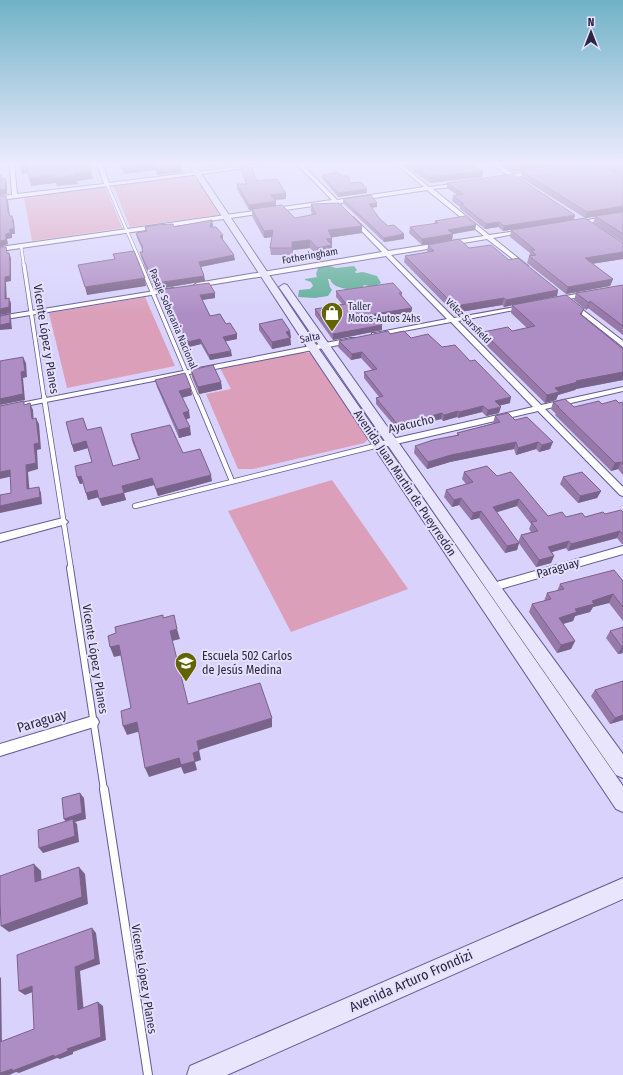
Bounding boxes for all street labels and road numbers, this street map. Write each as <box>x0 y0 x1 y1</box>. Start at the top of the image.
street label: Fotheringham <box>281 245 339 267</box>
street label: Pasaje Soberania Nacional <box>146 267 200 371</box>
street label: Vicente López y Planes <box>30 283 62 395</box>
street label: Vélez Sarsfield <box>443 296 493 346</box>
street label: Salta <box>299 330 321 346</box>
street label: Avenida Juan Martin de Pueyrredón <box>351 407 459 559</box>
street label: Ayacucho <box>387 412 435 436</box>
street label: Paraguay <box>535 555 582 581</box>
street label: Vicente López y Planes <box>79 603 111 715</box>
street label: Paraguay <box>15 705 70 737</box>
street label: Vicente López y Planes <box>128 923 160 1035</box>
street label: Avenida Arturo Frondizi <box>347 946 475 1016</box>

